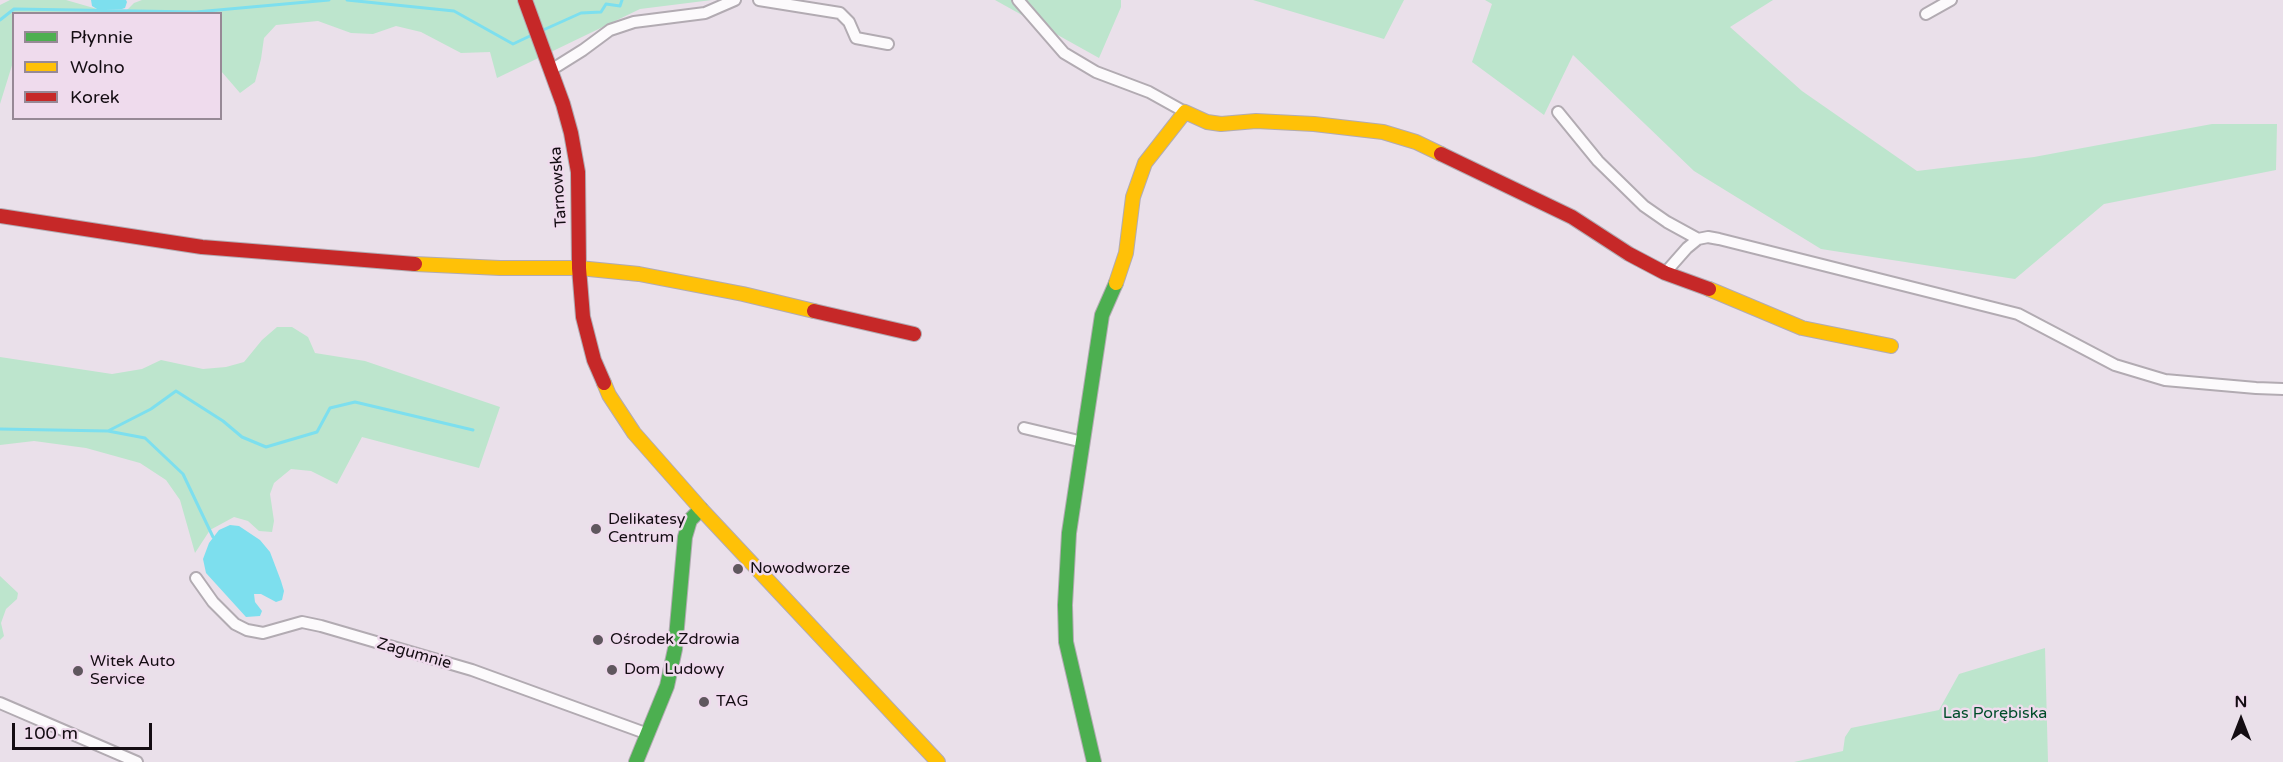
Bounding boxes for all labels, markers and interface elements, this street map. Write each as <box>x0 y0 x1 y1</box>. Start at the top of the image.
legend <box>12 12 222 120</box>
text: Płynnie <box>70 26 133 48</box>
text: Wolno <box>70 56 125 78</box>
text: Korek <box>70 86 120 108</box>
street label: Tarnowska <box>547 146 571 228</box>
place label: Delikatesy Centrum <box>608 510 685 548</box>
marker: Delikatesy Centrum <box>589 522 603 536</box>
place label: Nowodworze <box>750 559 850 579</box>
marker: Nowodworze <box>731 562 745 576</box>
place label: Ośrodek Zdrowia <box>610 630 740 650</box>
marker: Ośrodek Zdrowia <box>591 633 605 647</box>
street label: Zagumnie <box>375 634 453 674</box>
place label: Witek Auto Service <box>90 652 175 690</box>
place label: Dom Ludowy <box>624 660 724 680</box>
marker: Dom Ludowy <box>605 663 619 677</box>
marker: Witek Auto Service <box>71 664 85 678</box>
north arrow <box>2211 690 2271 750</box>
place label: TAG <box>716 692 749 712</box>
text: N <box>2235 692 2247 712</box>
marker: TAG <box>697 695 711 709</box>
park label: Las Porębiska <box>1943 704 2047 724</box>
scale bar <box>15 711 154 749</box>
text: 100 m <box>23 722 78 744</box>

